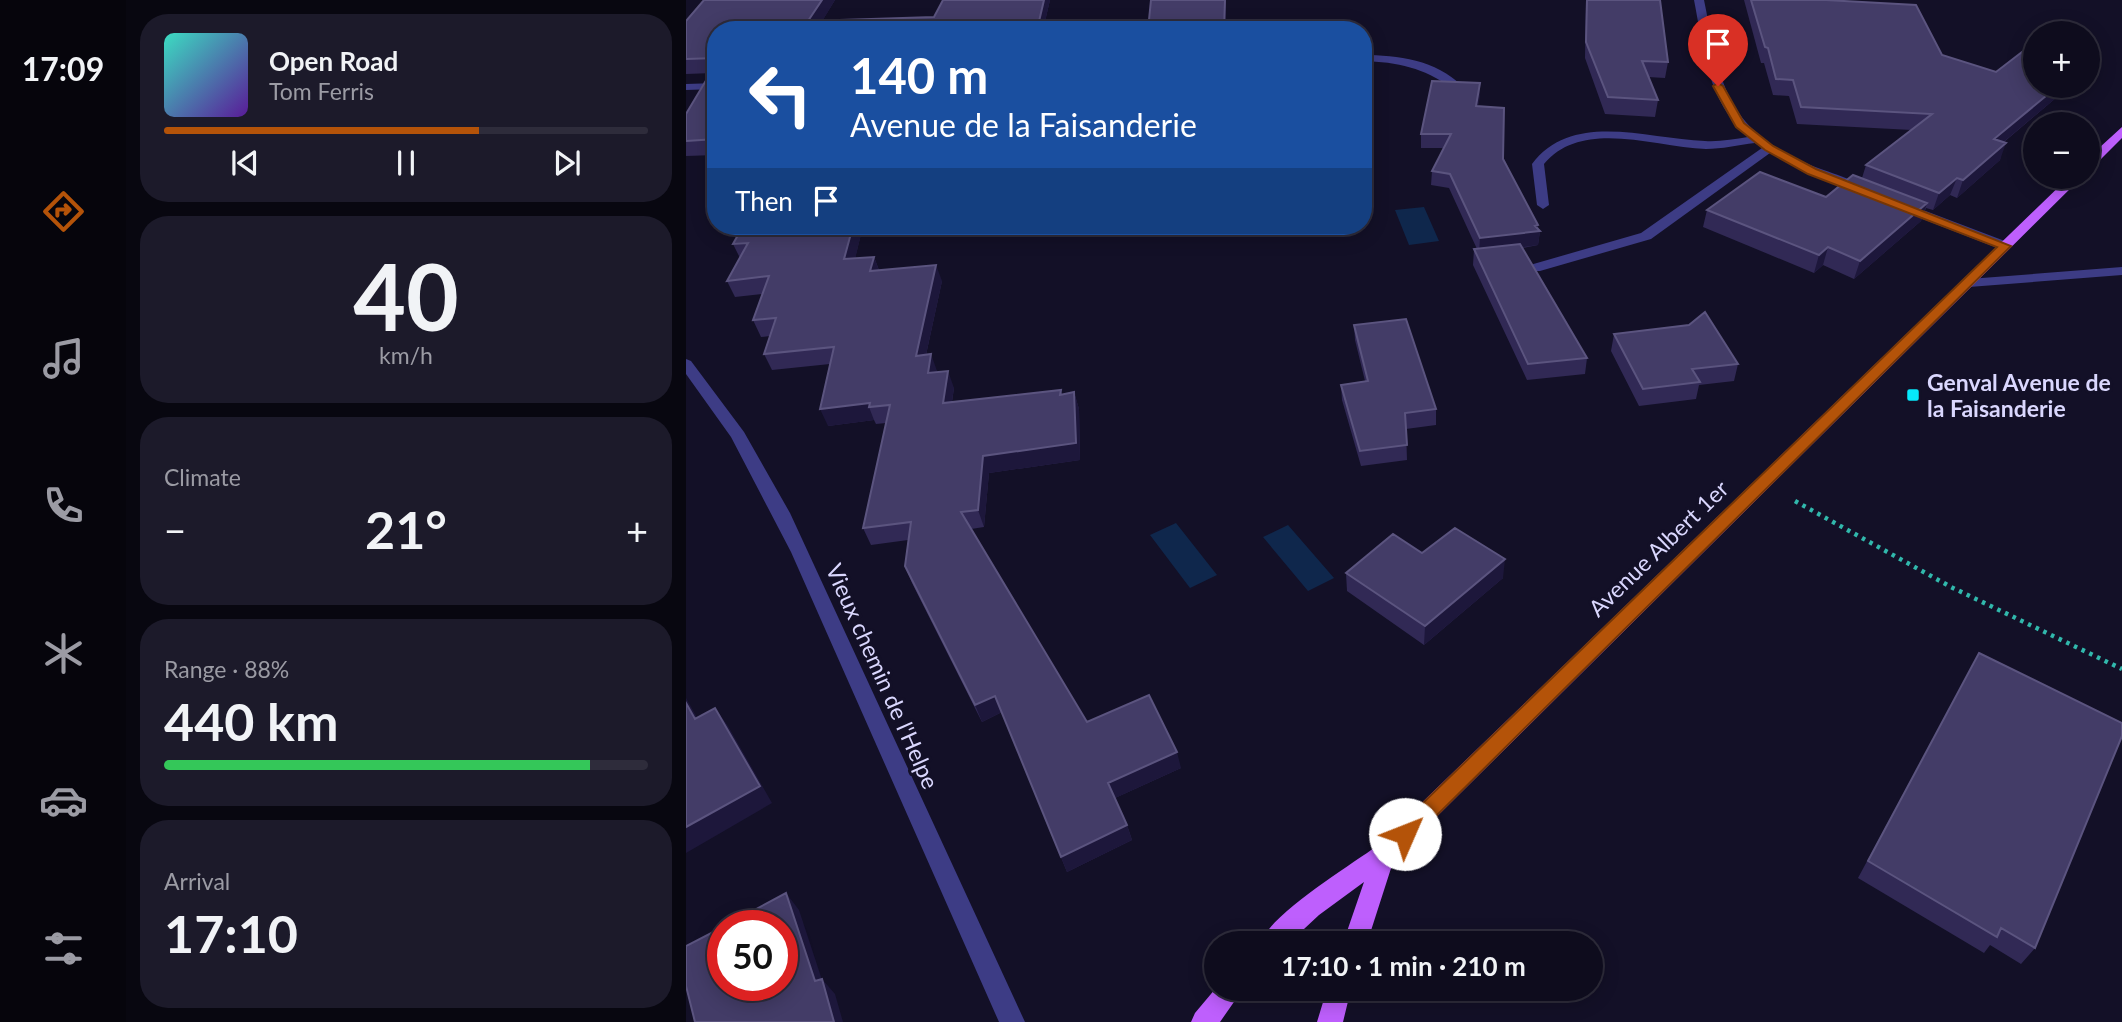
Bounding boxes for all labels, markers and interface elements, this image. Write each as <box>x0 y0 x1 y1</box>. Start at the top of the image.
pin <box>1688 14 1748 86</box>
map controls <box>2023 21 2100 189</box>
button: + <box>2023 21 2100 98</box>
icon: arrive <box>1699 25 1737 63</box>
text: Open Road <box>269 45 398 77</box>
text: 140 m <box>850 46 988 104</box>
text: 17:09 <box>22 49 104 88</box>
icon: left <box>735 49 826 140</box>
text: Tom Ferris <box>269 77 374 105</box>
text: Avenue de la Faisanderie <box>850 105 1197 144</box>
button: − <box>2023 112 2100 189</box>
icon: previous <box>226 144 264 182</box>
icon: pause <box>387 144 425 182</box>
icon: next <box>548 144 586 182</box>
icon: arrive <box>807 182 845 220</box>
text: Then <box>735 185 793 217</box>
icon: directions <box>39 187 88 236</box>
text: 40 <box>353 241 459 350</box>
icon: music <box>39 334 88 383</box>
text: km/h <box>379 341 433 369</box>
place label: Genval Avenue de la Faisanderie <box>1927 368 2111 422</box>
marker: Genval Avenue de la Faisanderie <box>1905 387 1921 403</box>
text: Climate <box>164 463 241 491</box>
street label: Avenue Albert 1er <box>1582 474 1734 622</box>
icon: phone <box>39 481 88 530</box>
text: 21° <box>365 498 447 560</box>
text: − <box>164 507 186 553</box>
text: + <box>626 507 648 553</box>
street label: Vieux chemin de l'Helpe <box>821 559 945 793</box>
icon: climate <box>39 629 88 678</box>
text: Range · 88% <box>164 655 289 683</box>
text: 440 km <box>164 690 338 752</box>
icon: car <box>39 776 88 825</box>
position arrow <box>1368 797 1442 871</box>
text: Arrival <box>164 867 230 895</box>
text: 17:10 <box>164 902 298 964</box>
speed limit sign: 50 <box>707 910 798 1001</box>
icon: filters <box>39 924 88 973</box>
text: 17:10 · 1 min · 210 m <box>1281 950 1526 982</box>

